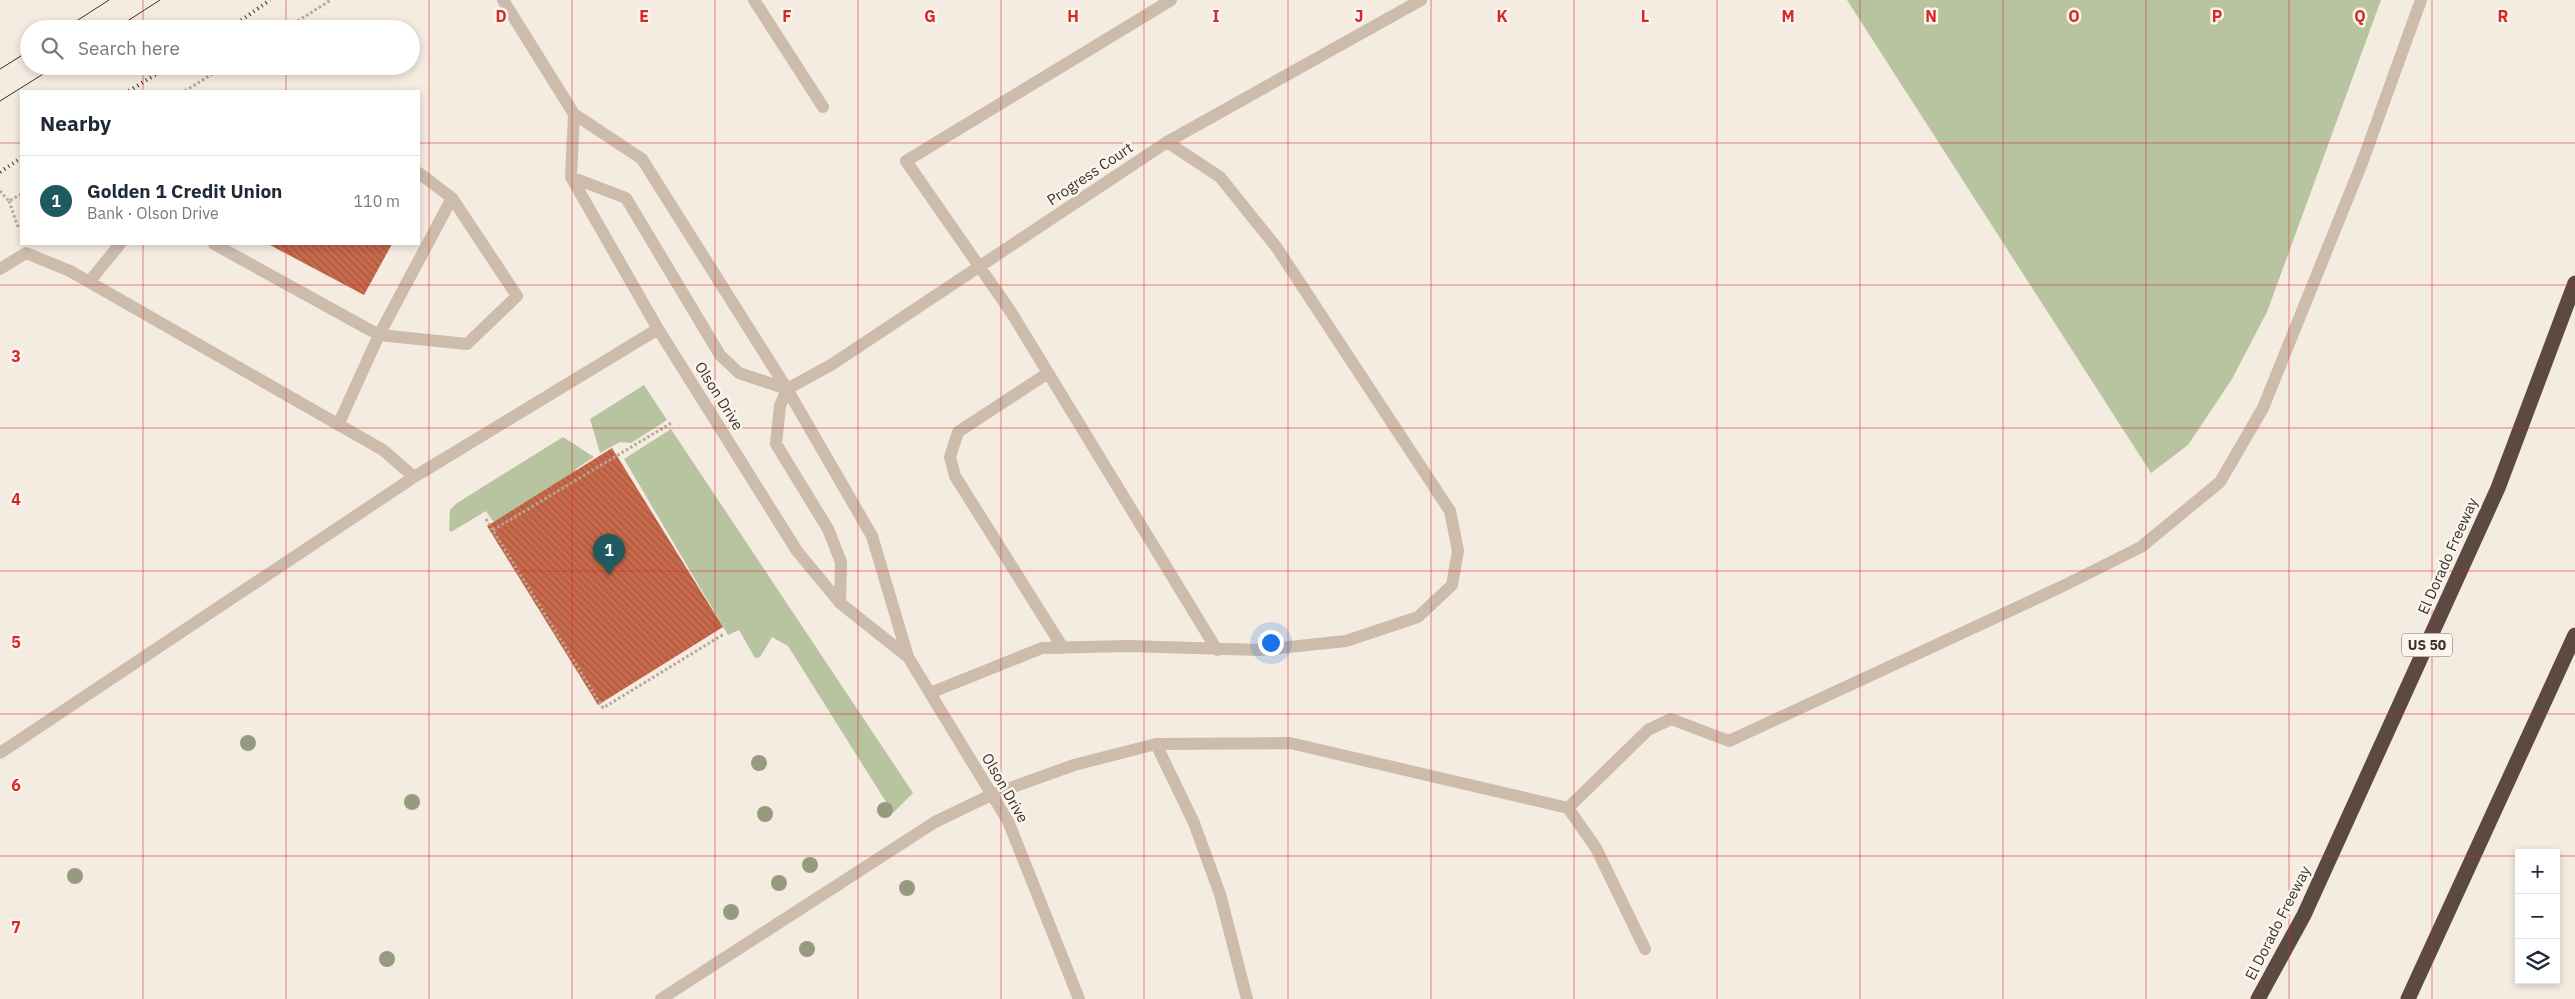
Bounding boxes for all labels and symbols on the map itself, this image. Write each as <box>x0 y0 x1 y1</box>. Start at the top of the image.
text: D <box>495 6 507 26</box>
text: E <box>639 6 649 26</box>
text: F <box>782 6 792 26</box>
text: G <box>924 6 936 26</box>
text: H <box>1067 6 1079 26</box>
text: I <box>1213 6 1220 26</box>
text: J <box>1355 6 1363 26</box>
text: K <box>1496 6 1508 26</box>
text: L <box>1641 6 1649 26</box>
text: M <box>1781 6 1795 26</box>
text: N <box>1925 6 1937 26</box>
text: O <box>2068 6 2080 26</box>
text: P <box>2212 6 2222 26</box>
text: Q <box>2354 6 2366 26</box>
text: R <box>2498 6 2509 26</box>
street label: Progress Court <box>1043 138 1136 209</box>
text: 3 <box>11 346 21 366</box>
street label: Olson Drive <box>691 358 748 434</box>
text: 4 <box>11 489 21 509</box>
street label: El Dorado Freeway <box>2413 494 2482 617</box>
pin: 1 <box>593 534 625 575</box>
your location <box>1258 630 1284 656</box>
text: 5 <box>11 632 21 652</box>
road number: US 50 <box>2402 634 2452 656</box>
street label: Olson Drive <box>978 750 1033 826</box>
text: 6 <box>11 775 21 795</box>
street label: El Dorado Freeway <box>2241 862 2315 983</box>
text: 7 <box>11 917 21 937</box>

